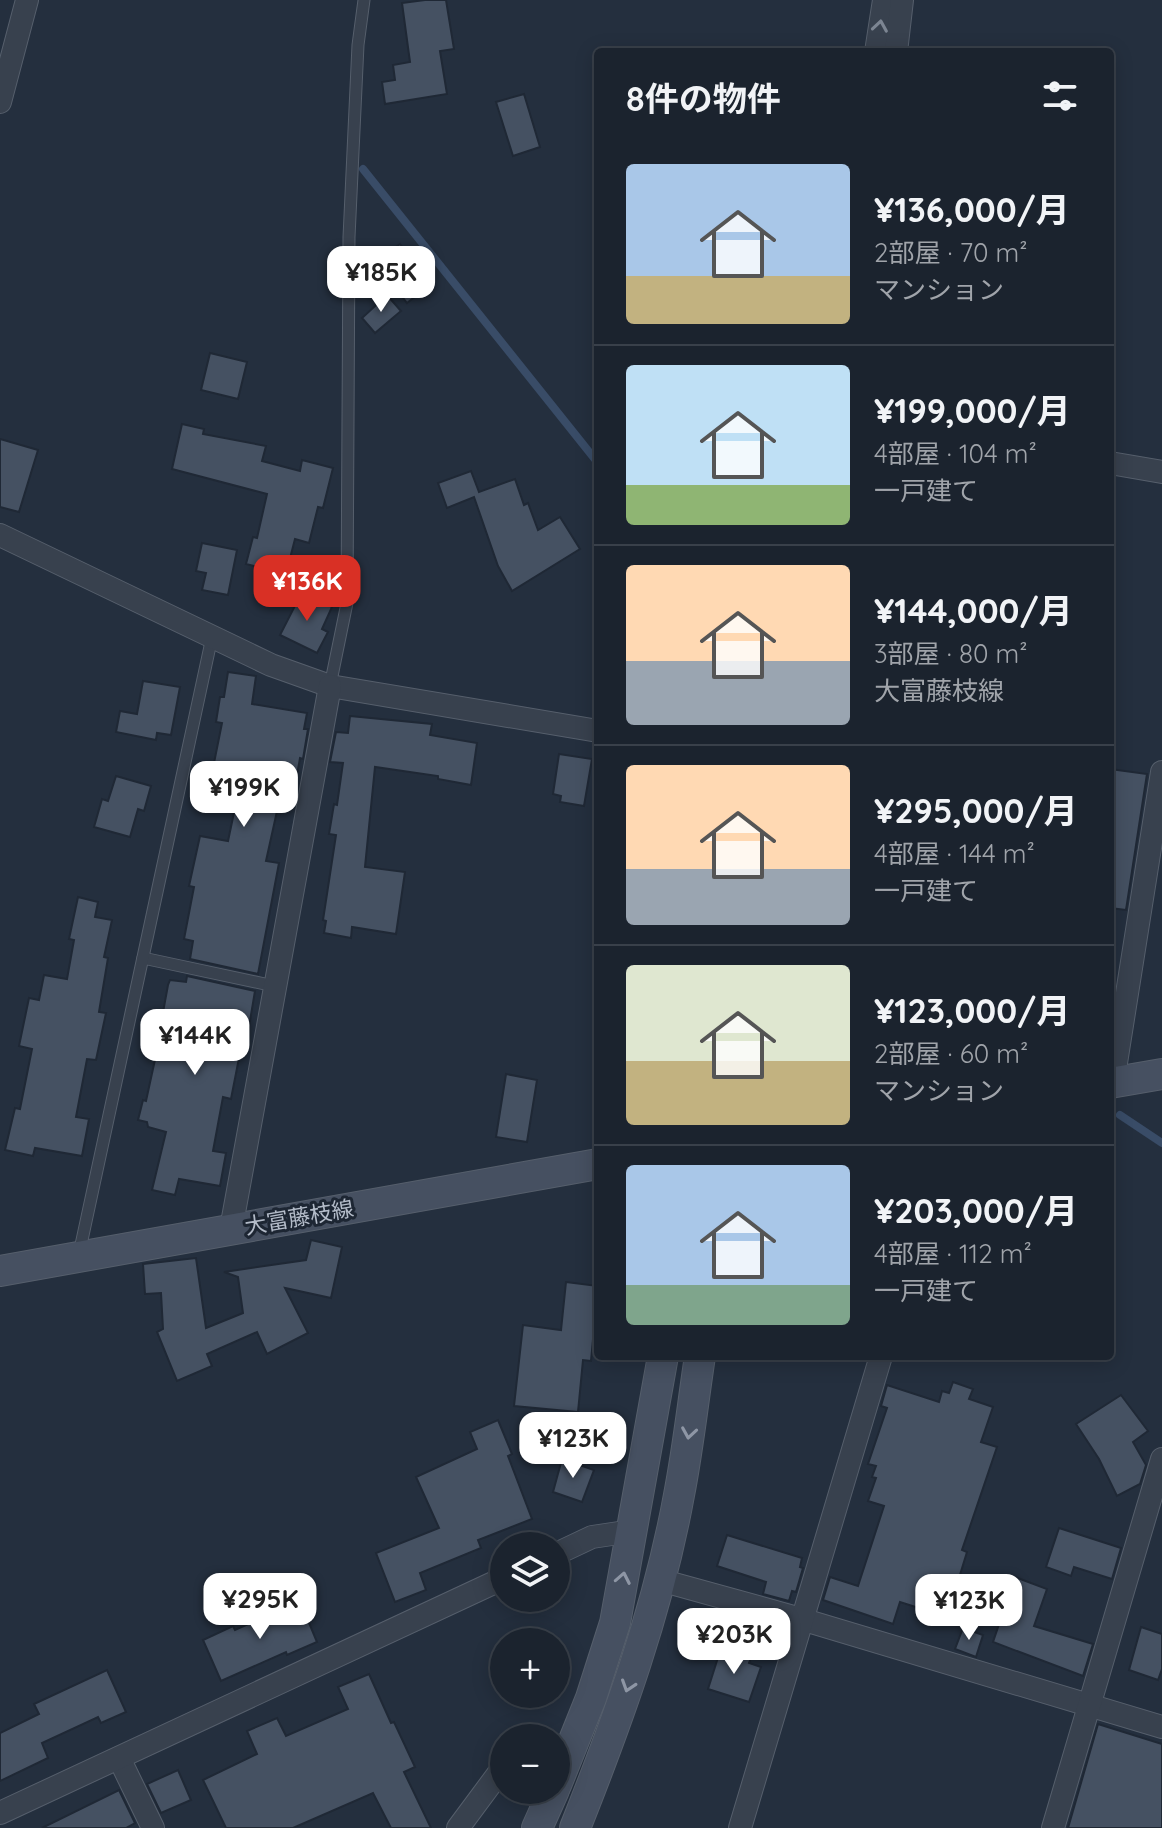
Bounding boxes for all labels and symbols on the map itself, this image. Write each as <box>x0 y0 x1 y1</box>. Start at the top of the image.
one-way arrow <box>871 19 888 33</box>
pin: ¥185K <box>325 246 437 314</box>
pin: ¥136K <box>251 555 363 623</box>
pin: ¥199K <box>188 761 300 829</box>
pin: ¥144K <box>139 1009 251 1077</box>
street label: 大富藤枝線 <box>242 1194 356 1240</box>
pin: ¥123K <box>517 1412 629 1480</box>
one-way arrow <box>681 1426 698 1440</box>
one-way arrow <box>614 1572 631 1585</box>
pin: ¥295K <box>204 1573 316 1641</box>
pin: ¥123K <box>913 1574 1025 1642</box>
pin: ¥203K <box>678 1608 790 1676</box>
one-way arrow <box>622 1678 638 1692</box>

